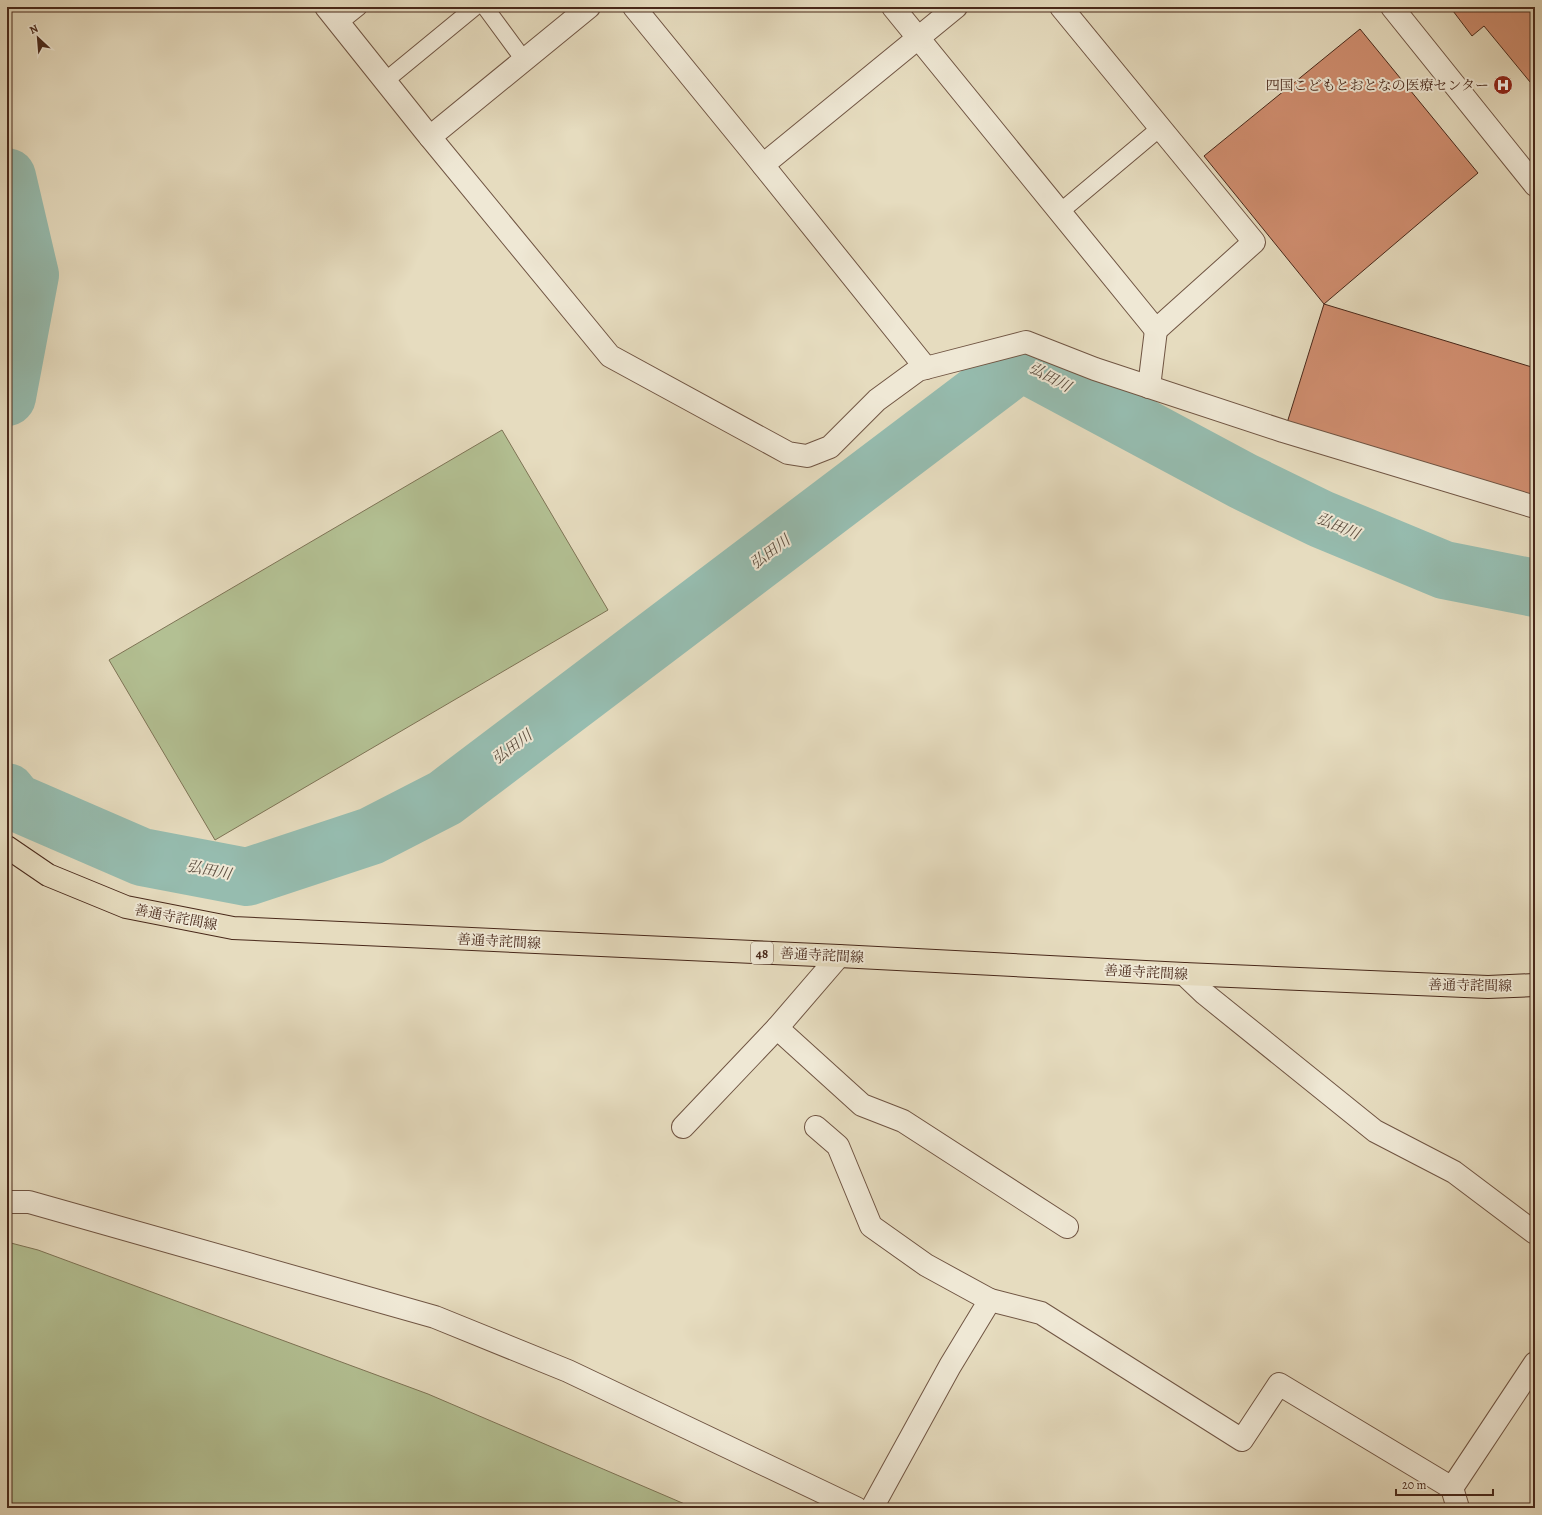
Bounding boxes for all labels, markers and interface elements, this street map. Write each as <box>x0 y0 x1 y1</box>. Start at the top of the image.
north arrow <box>18 18 58 58</box>
text: N <box>27 21 41 38</box>
hospital icon: 四国こどもとおとなの医療センター <box>1492 74 1514 96</box>
place label: 四国こどもとおとなの医療センター <box>1266 76 1489 95</box>
water label: 弘田川 <box>1025 358 1076 397</box>
water label: 弘田川 <box>1313 508 1364 545</box>
water label: 弘田川 <box>746 529 796 574</box>
water label: 弘田川 <box>488 724 538 769</box>
water label: 弘田川 <box>185 856 235 884</box>
street label: 善通寺詫間線 <box>133 900 219 935</box>
street label: 善通寺詫間線 <box>457 930 541 953</box>
road number: 48 <box>751 942 773 964</box>
street label: 善通寺詫間線 <box>780 944 864 967</box>
street label: 善通寺詫間線 <box>1104 961 1188 984</box>
street label: 善通寺詫間線 <box>1428 975 1512 996</box>
scale bar <box>1396 1471 1493 1497</box>
text: 20 m <box>1402 1477 1426 1493</box>

